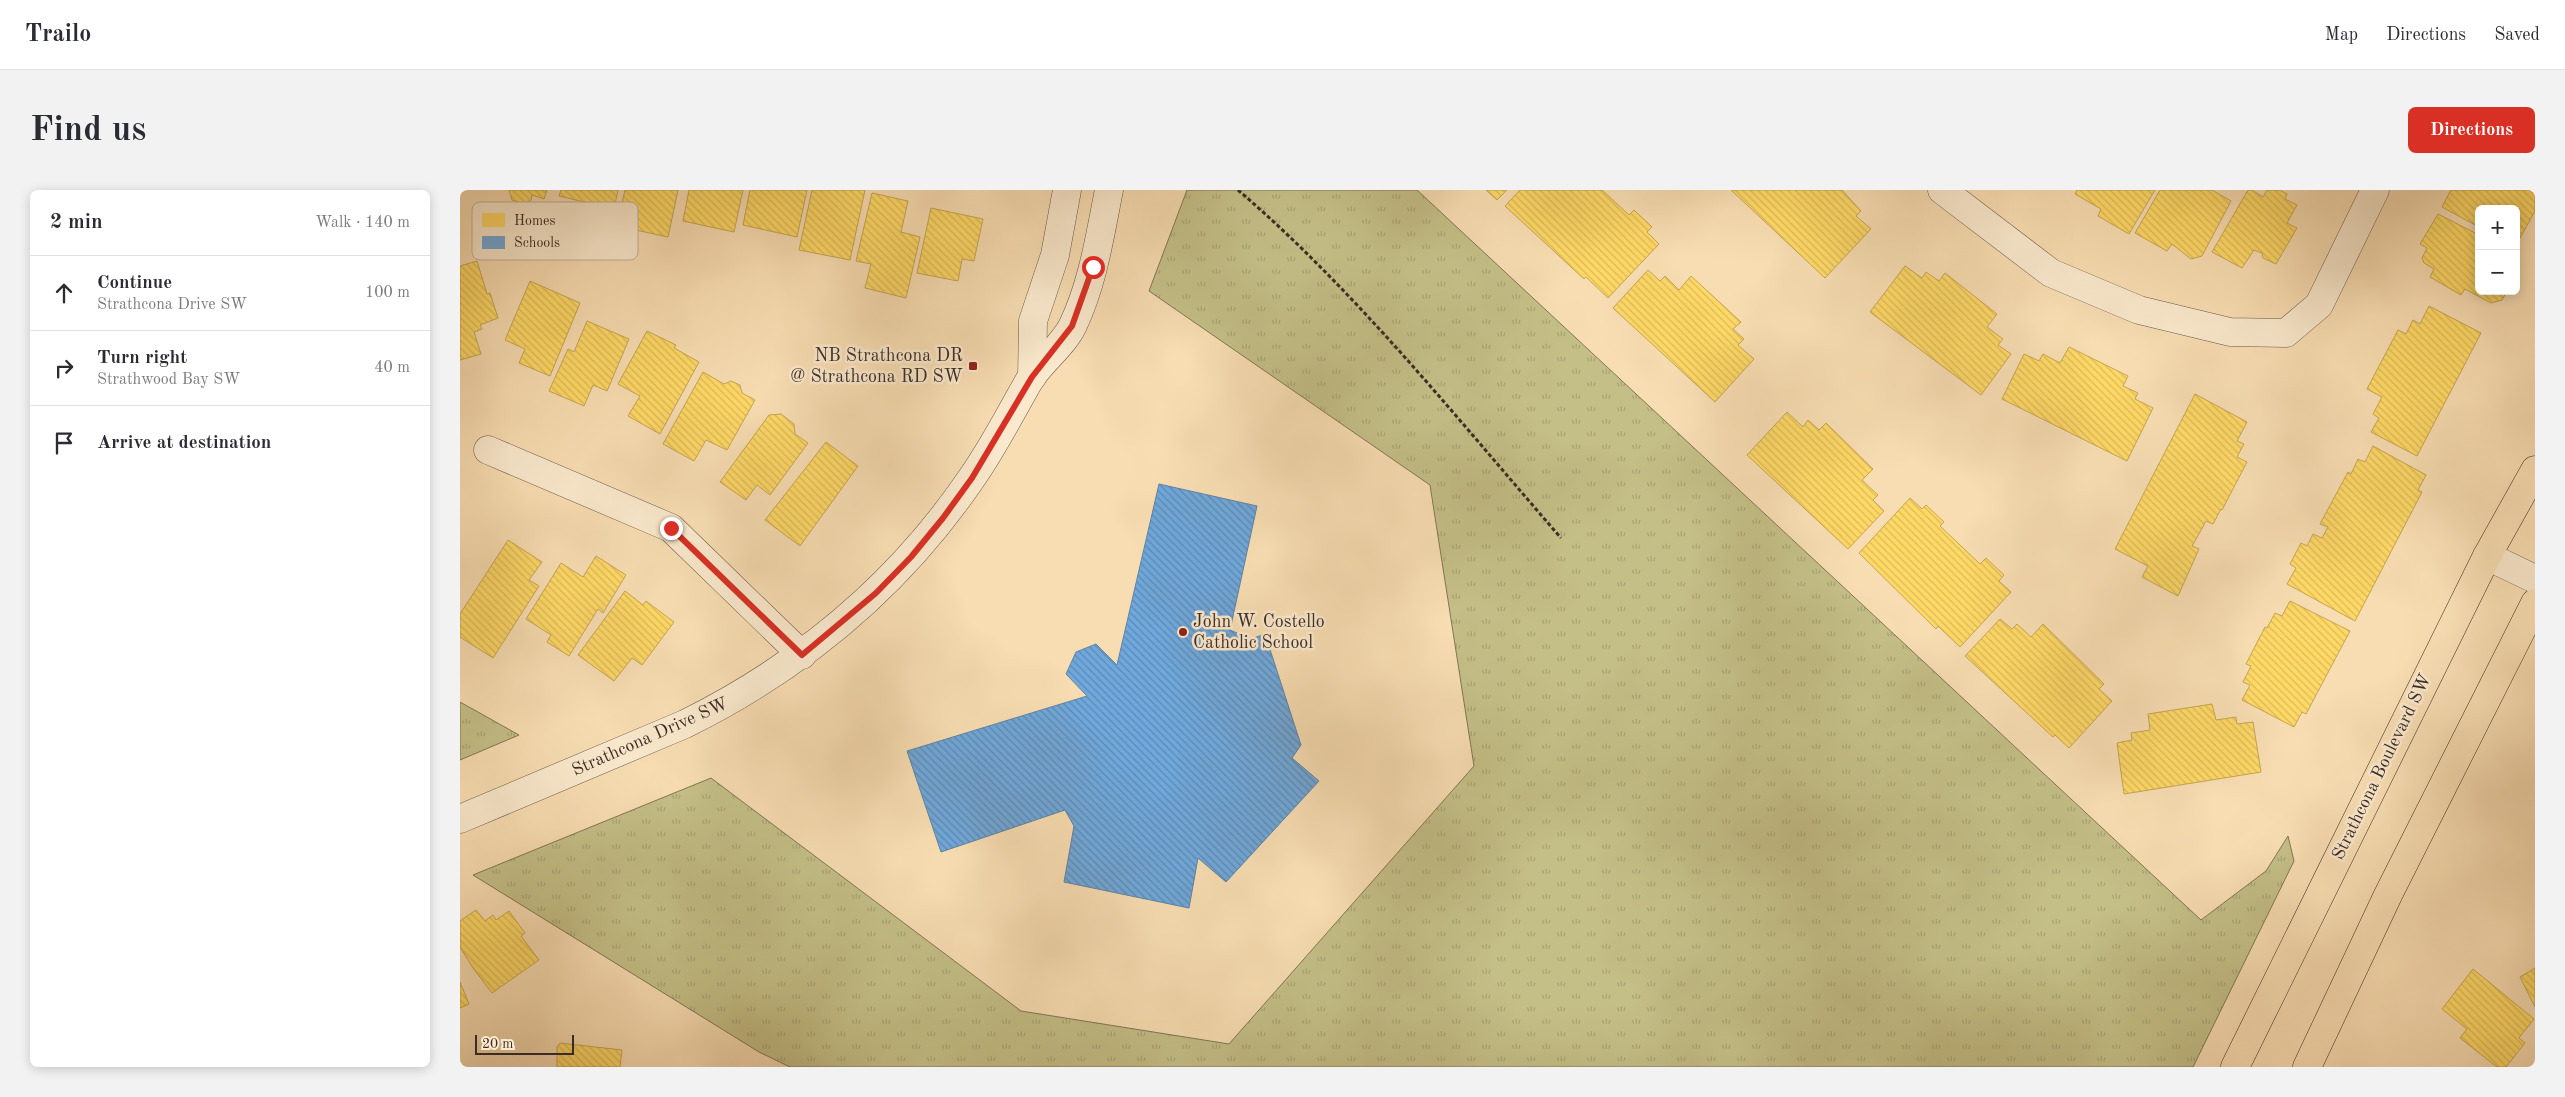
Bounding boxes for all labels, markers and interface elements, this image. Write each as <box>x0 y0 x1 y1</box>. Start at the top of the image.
text: Trailo <box>25 23 91 47</box>
text: Map <box>2325 26 2358 44</box>
text: Directions <box>2386 26 2466 44</box>
text: Saved <box>2494 26 2540 44</box>
button: Directions <box>2408 107 2535 153</box>
text: Find us <box>30 113 146 148</box>
legend <box>472 202 638 260</box>
map controls <box>2475 205 2520 295</box>
button: + <box>2475 205 2520 250</box>
text: 2 min <box>50 212 103 233</box>
text: Homes <box>514 214 556 228</box>
text: Walk · 140 m <box>315 215 410 231</box>
text: Schools <box>514 236 560 250</box>
button: − <box>2475 250 2520 295</box>
route start <box>1082 256 1105 279</box>
text: Continue <box>97 274 172 293</box>
icon: ahead <box>50 279 78 307</box>
text: 100 m <box>365 285 410 301</box>
text: Strathcona Drive SW <box>97 297 247 313</box>
place label: NB Strathcona DR @ Strathcona RD SW <box>791 347 963 386</box>
text: Turn right <box>97 349 187 368</box>
icon: right <box>50 354 78 382</box>
text: 40 m <box>374 360 410 376</box>
marker: NB Strathcona DR @ Strathcona RD SW <box>967 360 979 372</box>
text: Strathwood Bay SW <box>97 372 240 388</box>
icon: arrive <box>50 429 78 457</box>
text: Arrive at destination <box>97 434 271 453</box>
route end <box>660 517 683 540</box>
place label: John W. Costello Catholic School <box>1193 613 1325 652</box>
marker: John W. Costello Catholic School <box>1177 626 1189 638</box>
street label: Strathcona Boulevard SW <box>2329 671 2435 863</box>
street label: Strathcona Drive SW <box>569 694 731 780</box>
scale bar <box>475 1032 574 1055</box>
text: 20 m <box>482 1037 513 1051</box>

